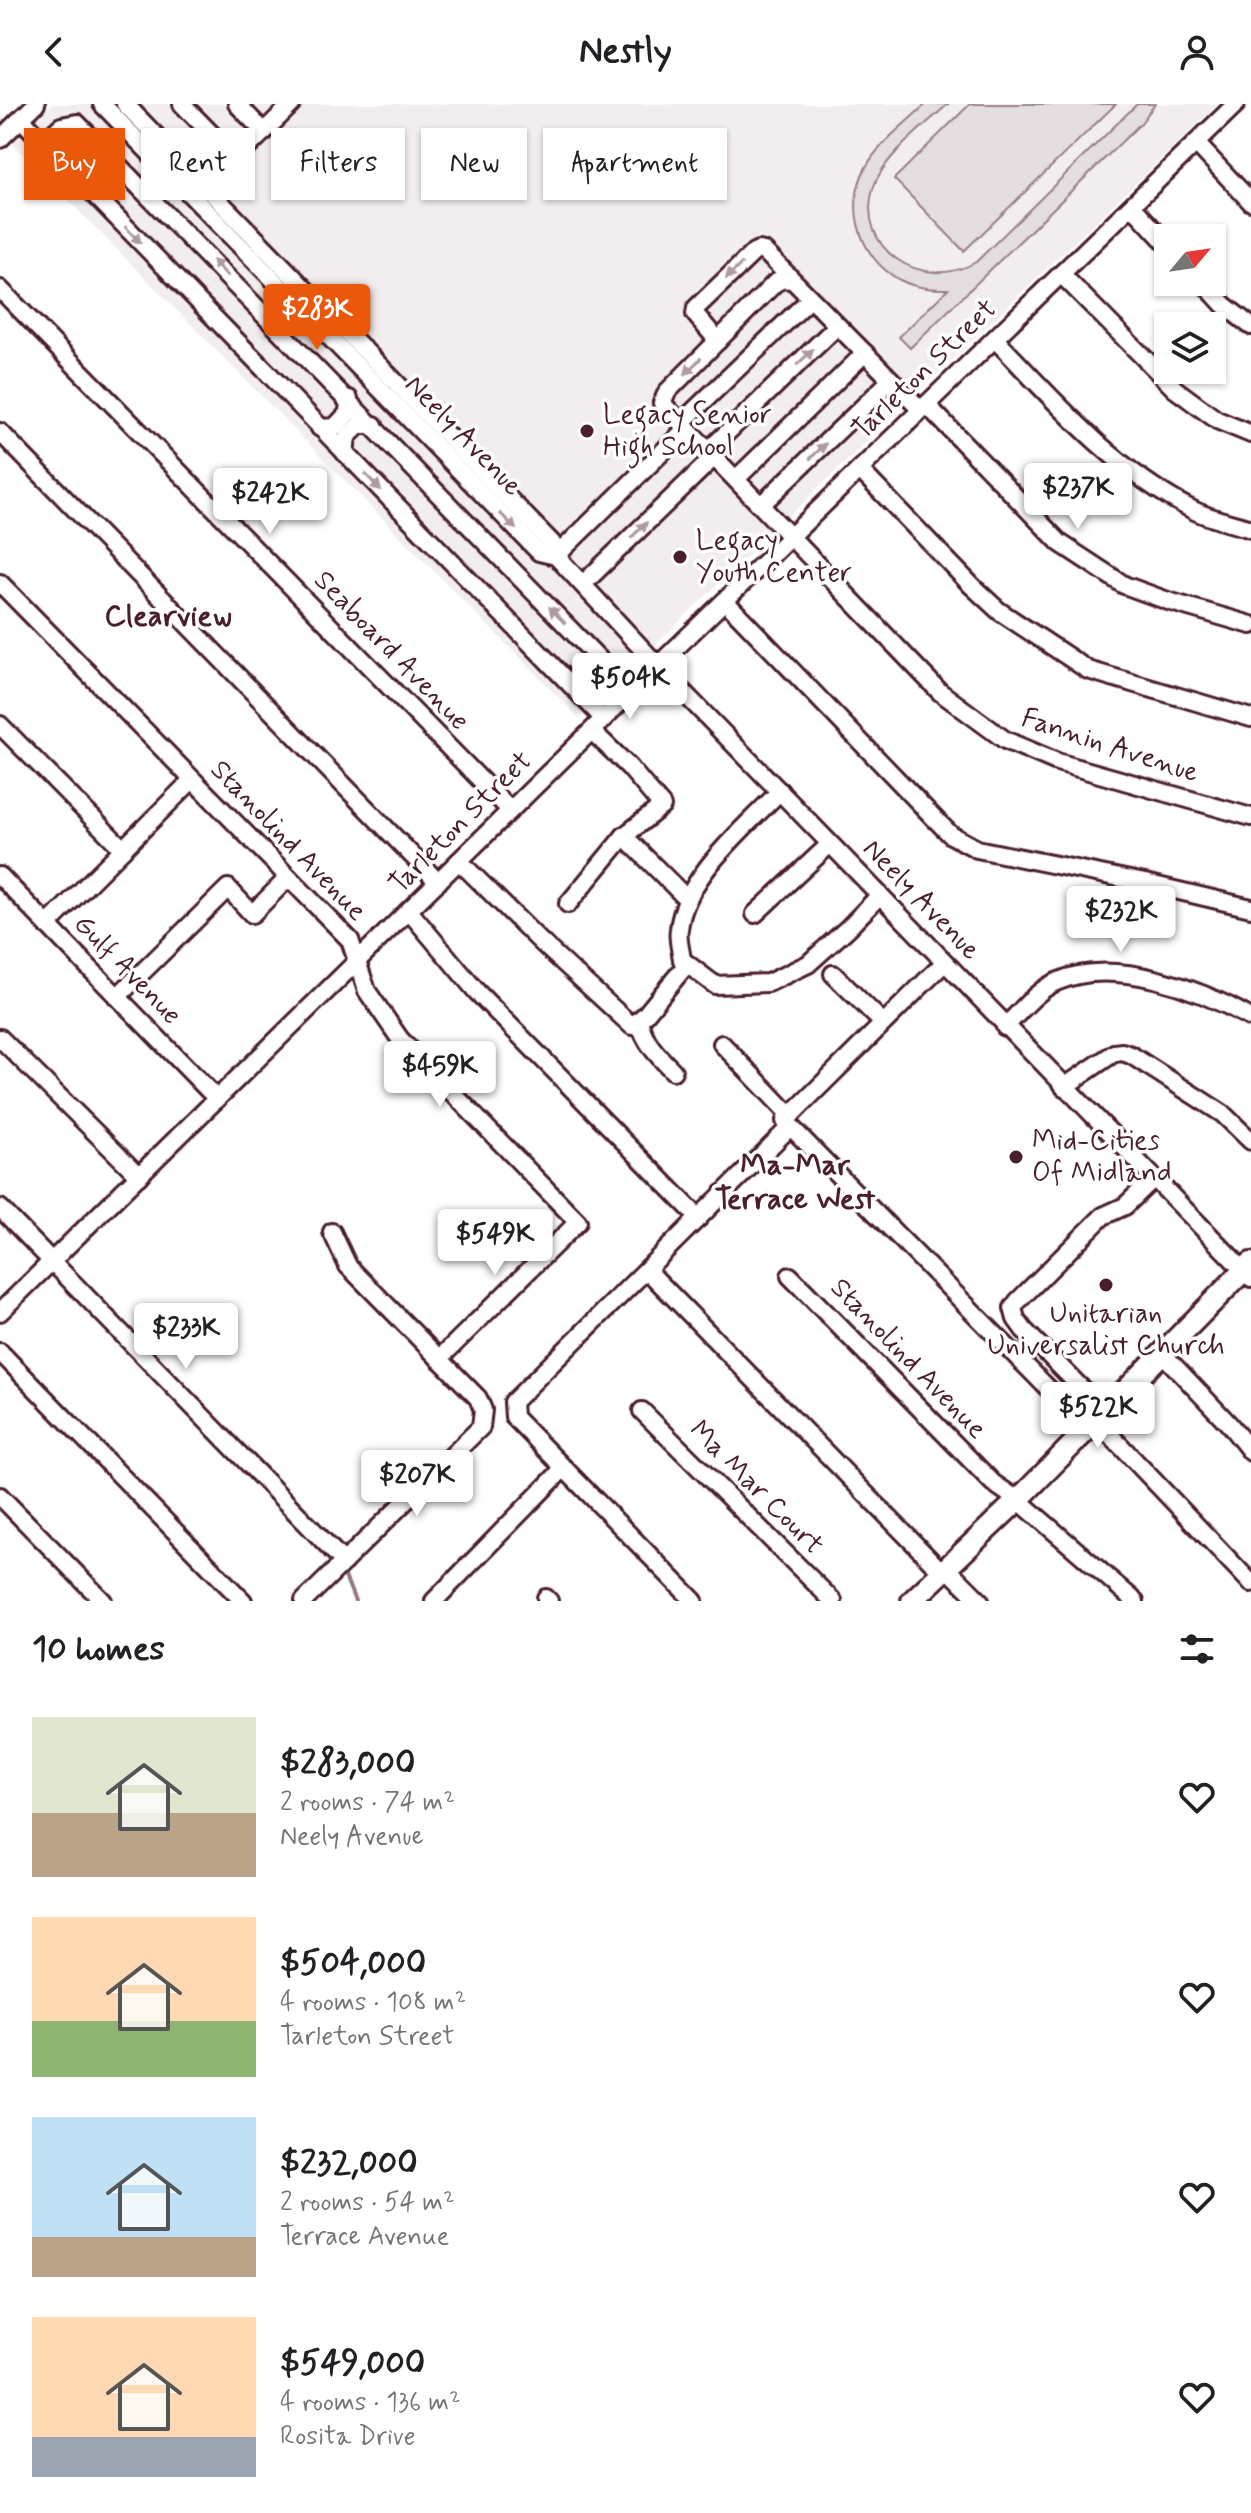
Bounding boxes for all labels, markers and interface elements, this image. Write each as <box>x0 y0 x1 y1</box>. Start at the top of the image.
text: Nestly <box>579 29 672 76</box>
icon: back <box>32 30 76 74</box>
icon: person <box>1175 30 1219 74</box>
chip: Buy <box>24 128 125 200</box>
chip: Rent <box>141 128 255 200</box>
chip: Filters <box>271 128 405 200</box>
chip: New <box>421 128 527 200</box>
chip: Apartment <box>543 128 727 200</box>
north arrow <box>1154 224 1226 296</box>
map controls <box>1154 224 1226 384</box>
one-way arrow <box>124 225 142 244</box>
one-way arrow <box>211 259 230 278</box>
one-way arrow <box>725 261 744 280</box>
pin: $283K <box>261 284 373 352</box>
street label: Tarleton Street <box>845 291 1005 449</box>
text: $283K <box>281 293 353 327</box>
button: layers <box>1154 312 1226 384</box>
one-way arrow <box>795 349 814 367</box>
one-way arrow <box>684 356 703 375</box>
street label: Neely Avenue <box>396 367 530 505</box>
place label: Legacy Senior High School <box>603 397 772 469</box>
marker: Legacy Senior High School <box>578 422 596 440</box>
one-way arrow <box>808 442 827 461</box>
pin: $237K <box>1022 463 1134 531</box>
pin: $242K <box>214 468 326 536</box>
one-way arrow <box>363 472 382 491</box>
text: $237K <box>1042 472 1114 506</box>
text: $242K <box>231 477 309 511</box>
one-way arrow <box>499 511 517 530</box>
one-way arrow <box>629 521 648 539</box>
place label: Legacy Youth Center <box>696 523 852 592</box>
marker: Legacy Youth Center <box>671 548 689 566</box>
street label: Seaboard Avenue <box>305 563 477 739</box>
district label: Clearview <box>104 597 232 636</box>
one-way arrow <box>549 606 567 625</box>
pin: $504K <box>574 653 686 721</box>
text: $504K <box>590 662 670 696</box>
street label: Fannin Avenue <box>1017 700 1203 792</box>
street label: Tarleton Street <box>381 743 541 903</box>
street label: Stanolind Avenue <box>202 752 374 930</box>
street label: Neely Avenue <box>854 831 988 969</box>
pin: $232K <box>1065 886 1177 954</box>
text: $232K <box>1085 895 1157 929</box>
street label: Gulf Avenue <box>65 907 189 1033</box>
pin: $459K <box>384 1041 496 1109</box>
text: $459K <box>402 1050 478 1084</box>
place label: Mid-Cities Of Midland <box>1032 1123 1172 1192</box>
district label: Ma-Mar Terrace West <box>715 1146 876 1219</box>
marker: Mid-Cities Of Midland <box>1007 1148 1025 1166</box>
pin: $549K <box>439 1209 551 1277</box>
text: $549K <box>456 1218 534 1252</box>
street label: Stanolind Avenue <box>822 1270 994 1448</box>
marker: Unitarian Universalist Church <box>1097 1276 1115 1294</box>
place label: Unitarian Universalist Church <box>987 1296 1225 1365</box>
pin: $233K <box>130 1303 242 1371</box>
text: $233K <box>152 1312 220 1346</box>
pin: $522K <box>1042 1382 1154 1450</box>
text: $522K <box>1059 1391 1137 1425</box>
street label: Ma Mar Court <box>681 1413 831 1563</box>
pin: $207K <box>361 1450 473 1518</box>
text: $207K <box>379 1459 455 1493</box>
text: 10 homes <box>32 1627 165 1672</box>
icon: filters <box>1175 1627 1219 1671</box>
text: $283,000 <box>280 1741 415 1786</box>
icon: home <box>96 1749 192 1845</box>
icon: heart <box>1175 1775 1219 1819</box>
text: 2 rooms · 74 m² <box>280 1786 455 1820</box>
text: Neely Avenue <box>280 1820 424 1854</box>
text: $504,000 <box>280 1941 426 1986</box>
icon: home <box>96 1949 192 2045</box>
icon: heart <box>1175 1975 1219 2019</box>
text: 4 rooms · 108 m² <box>280 1986 466 2020</box>
text: Tarleton Street <box>280 2020 455 2054</box>
text: $232,000 <box>280 2141 418 2186</box>
icon: home <box>96 2149 192 2245</box>
icon: heart <box>1175 2175 1219 2219</box>
text: 2 rooms · 54 m² <box>280 2186 455 2220</box>
text: Terrace Avenue <box>280 2220 449 2254</box>
text: $549,000 <box>280 2341 425 2386</box>
icon: home <box>96 2349 192 2445</box>
icon: heart <box>1175 2375 1219 2419</box>
text: 4 rooms · 136 m² <box>280 2386 460 2420</box>
text: Rosita Drive <box>280 2420 416 2454</box>

